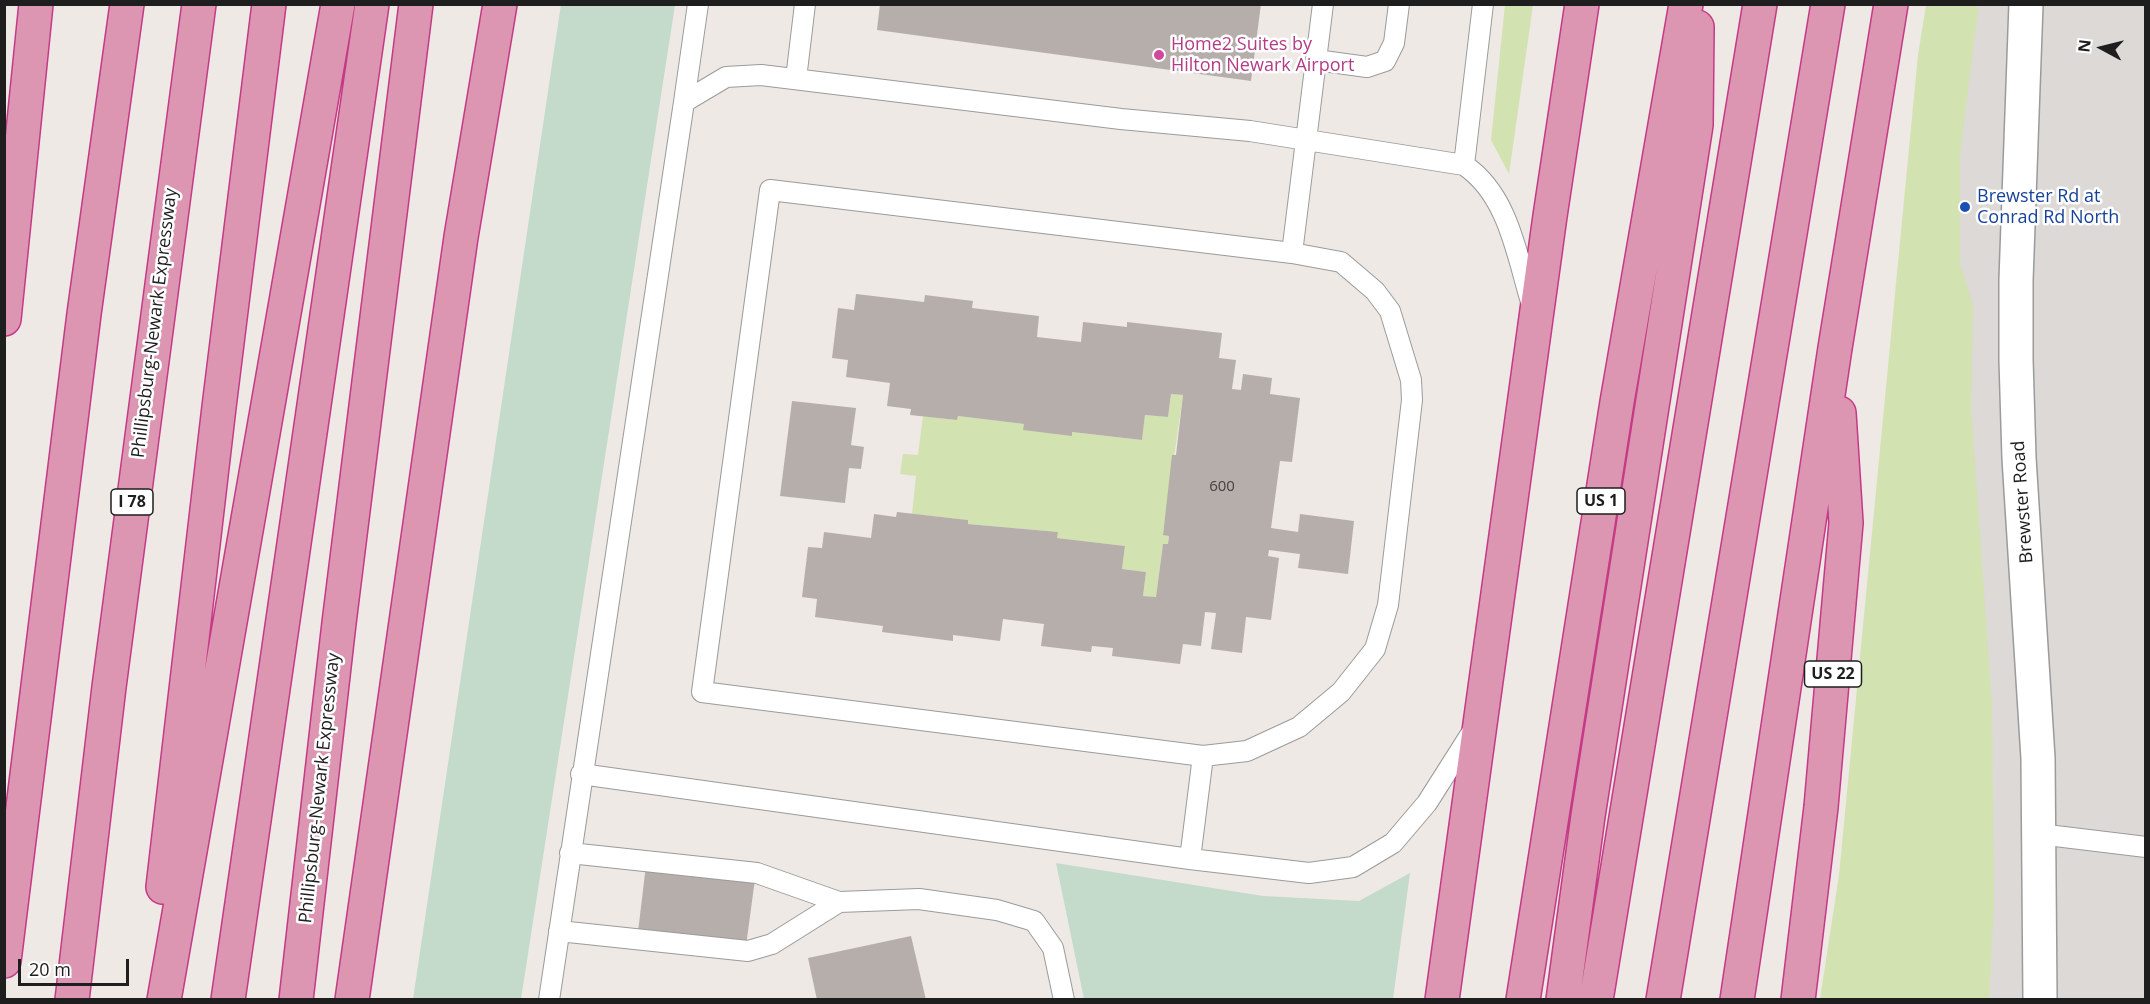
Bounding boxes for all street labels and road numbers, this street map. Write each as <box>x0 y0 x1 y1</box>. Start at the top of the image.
street label: Phillipsburg-Newark Expressway <box>128 187 182 459</box>
street label: Brewster Road <box>2008 440 2038 564</box>
road number: US 1 <box>1577 488 1625 514</box>
road number: I 78 <box>111 489 153 515</box>
street label: Phillipsburg-Newark Expressway <box>295 652 345 924</box>
road number: US 22 <box>1804 661 1862 687</box>

